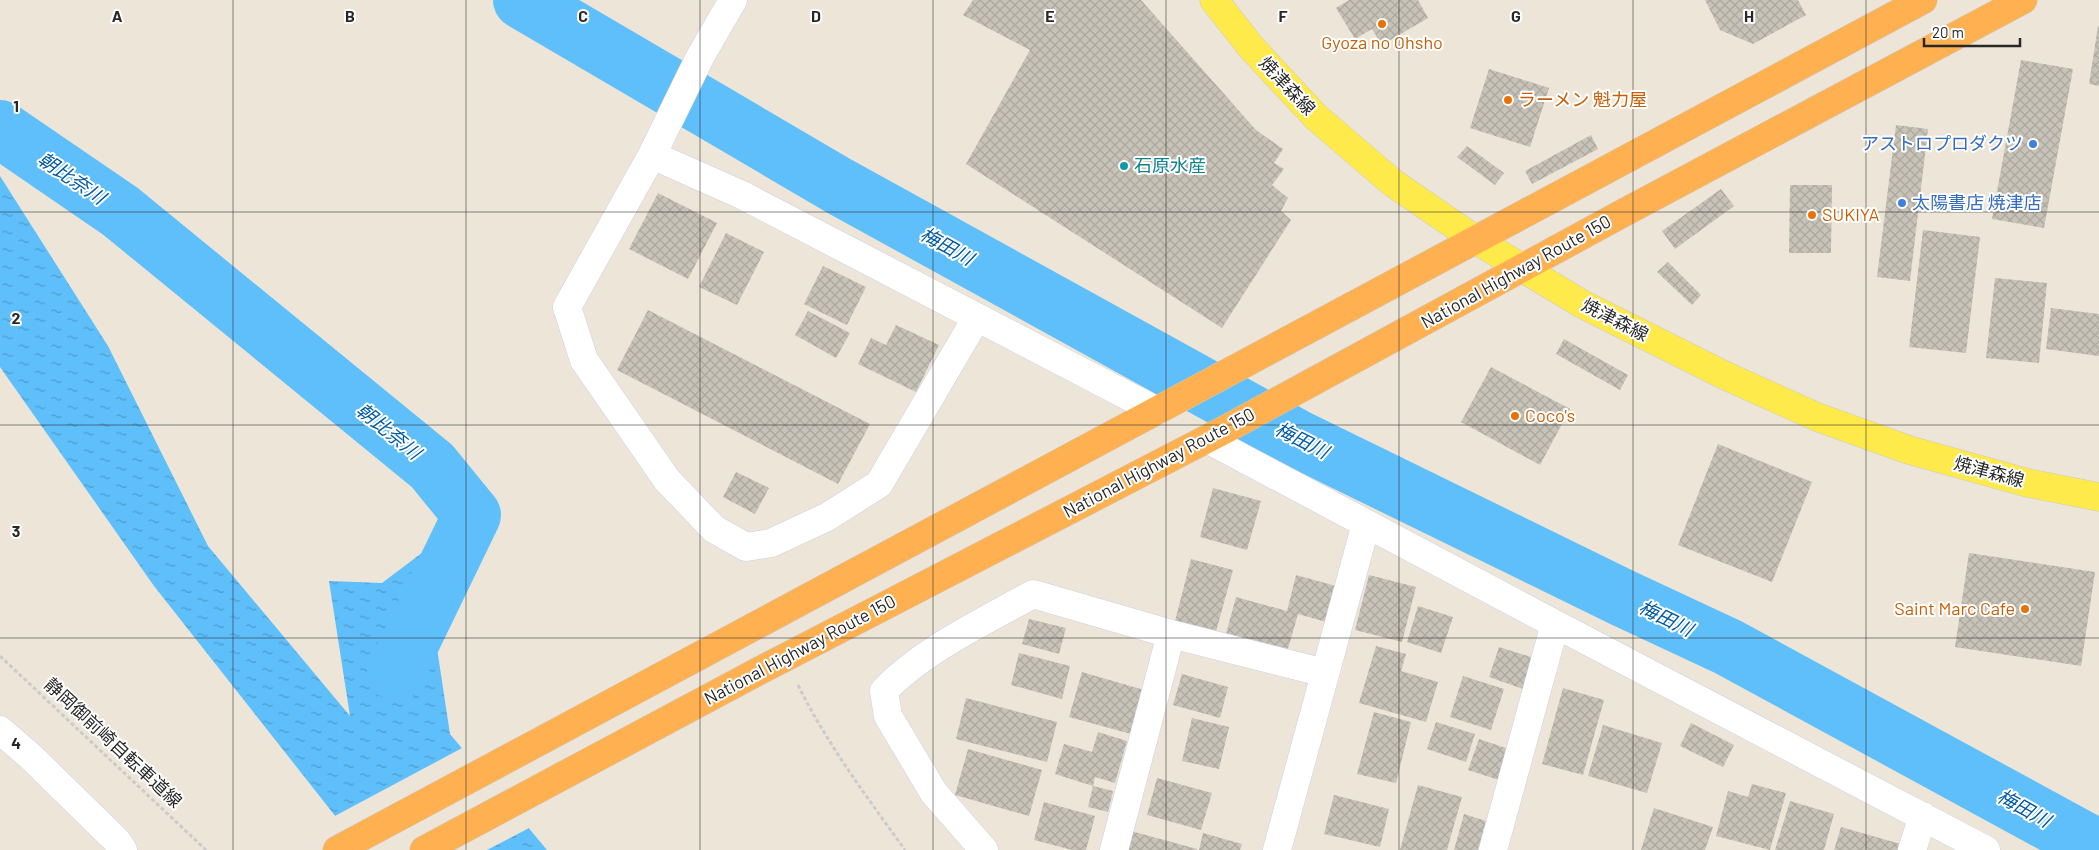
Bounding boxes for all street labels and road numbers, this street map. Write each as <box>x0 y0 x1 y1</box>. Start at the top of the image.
street label: 焼津森線 <box>1255 51 1320 119</box>
street label: National Highway Route 150 <box>1417 210 1614 333</box>
street label: 焼津森線 <box>1578 293 1653 345</box>
street label: National Highway Route 150 <box>1059 402 1258 522</box>
street label: 焼津森線 <box>1952 451 2027 491</box>
street label: National Highway Route 150 <box>700 589 899 709</box>
street label: 静岡御前崎自転車道線 <box>40 673 187 812</box>

